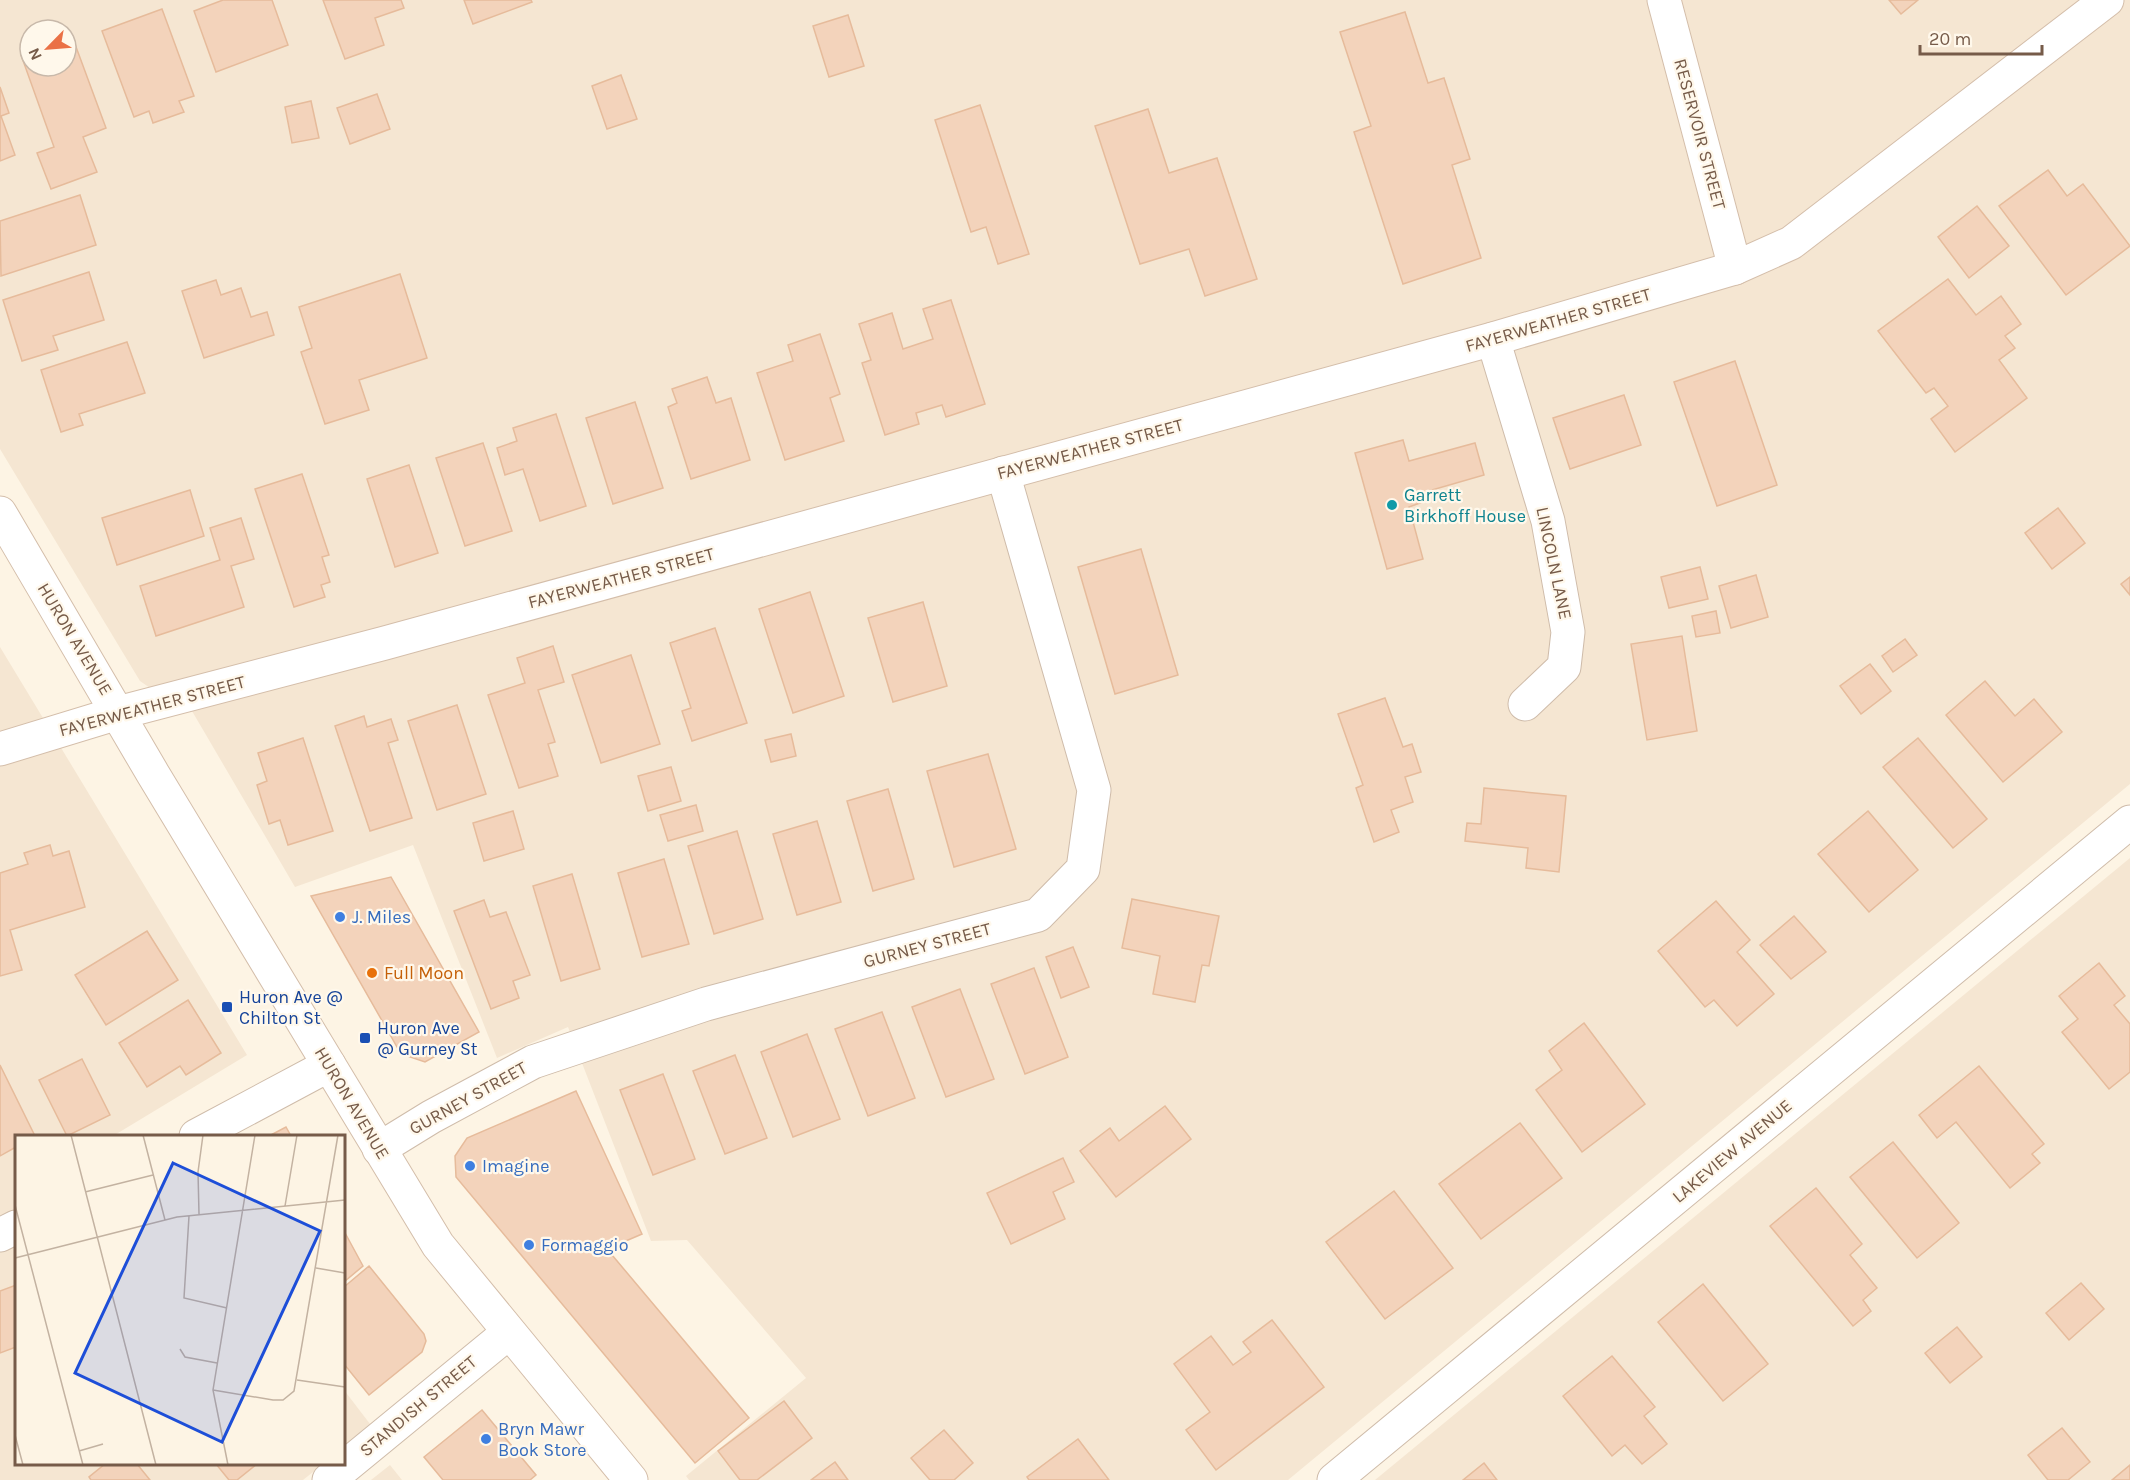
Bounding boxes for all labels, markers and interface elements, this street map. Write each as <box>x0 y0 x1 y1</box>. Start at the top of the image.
north arrow <box>18 18 78 78</box>
scale bar <box>1920 18 2042 56</box>
text: 20 m <box>1929 28 1971 50</box>
text: N <box>24 45 46 63</box>
street label: RESERVOIR STREET <box>1669 56 1731 212</box>
street label: FAYERWEATHER STREET <box>1463 283 1653 357</box>
street label: FAYERWEATHER STREET <box>995 414 1185 484</box>
place label: Garrett Birkhoff House <box>1404 484 1526 527</box>
marker: Garrett Birkhoff House <box>1385 498 1399 512</box>
street label: LINCOLN LANE <box>1531 505 1577 621</box>
street label: FAYERWEATHER STREET <box>526 543 716 613</box>
street label: HURON AVENUE <box>33 579 117 699</box>
street label: FAYERWEATHER STREET <box>57 671 247 741</box>
place label: J. Miles <box>352 906 411 928</box>
marker: J. Miles <box>333 910 347 924</box>
street label: GURNEY STREET <box>861 917 993 973</box>
place label: Full Moon <box>384 962 464 984</box>
marker: Full Moon <box>365 966 379 980</box>
place label: Huron Ave @ Chilton St <box>239 986 343 1029</box>
marker: Huron Ave @ Chilton St <box>220 1000 234 1014</box>
place label: Huron Ave @ Gurney St <box>377 1017 478 1060</box>
marker: Huron Ave @ Gurney St <box>358 1031 372 1045</box>
street label: HURON AVENUE <box>310 1043 394 1163</box>
street label: GURNEY STREET <box>405 1057 531 1139</box>
street label: LAKEVIEW AVENUE <box>1668 1094 1796 1208</box>
inset map <box>15 1135 345 1465</box>
place label: Imagine <box>482 1155 549 1177</box>
marker: Imagine <box>463 1159 477 1173</box>
place label: Formaggio <box>541 1234 629 1256</box>
marker: Formaggio <box>522 1238 536 1252</box>
street label: STANDISH STREET <box>355 1351 481 1461</box>
place label: Bryn Mawr Book Store <box>498 1418 587 1461</box>
marker: Bryn Mawr Book Store <box>479 1432 493 1446</box>

